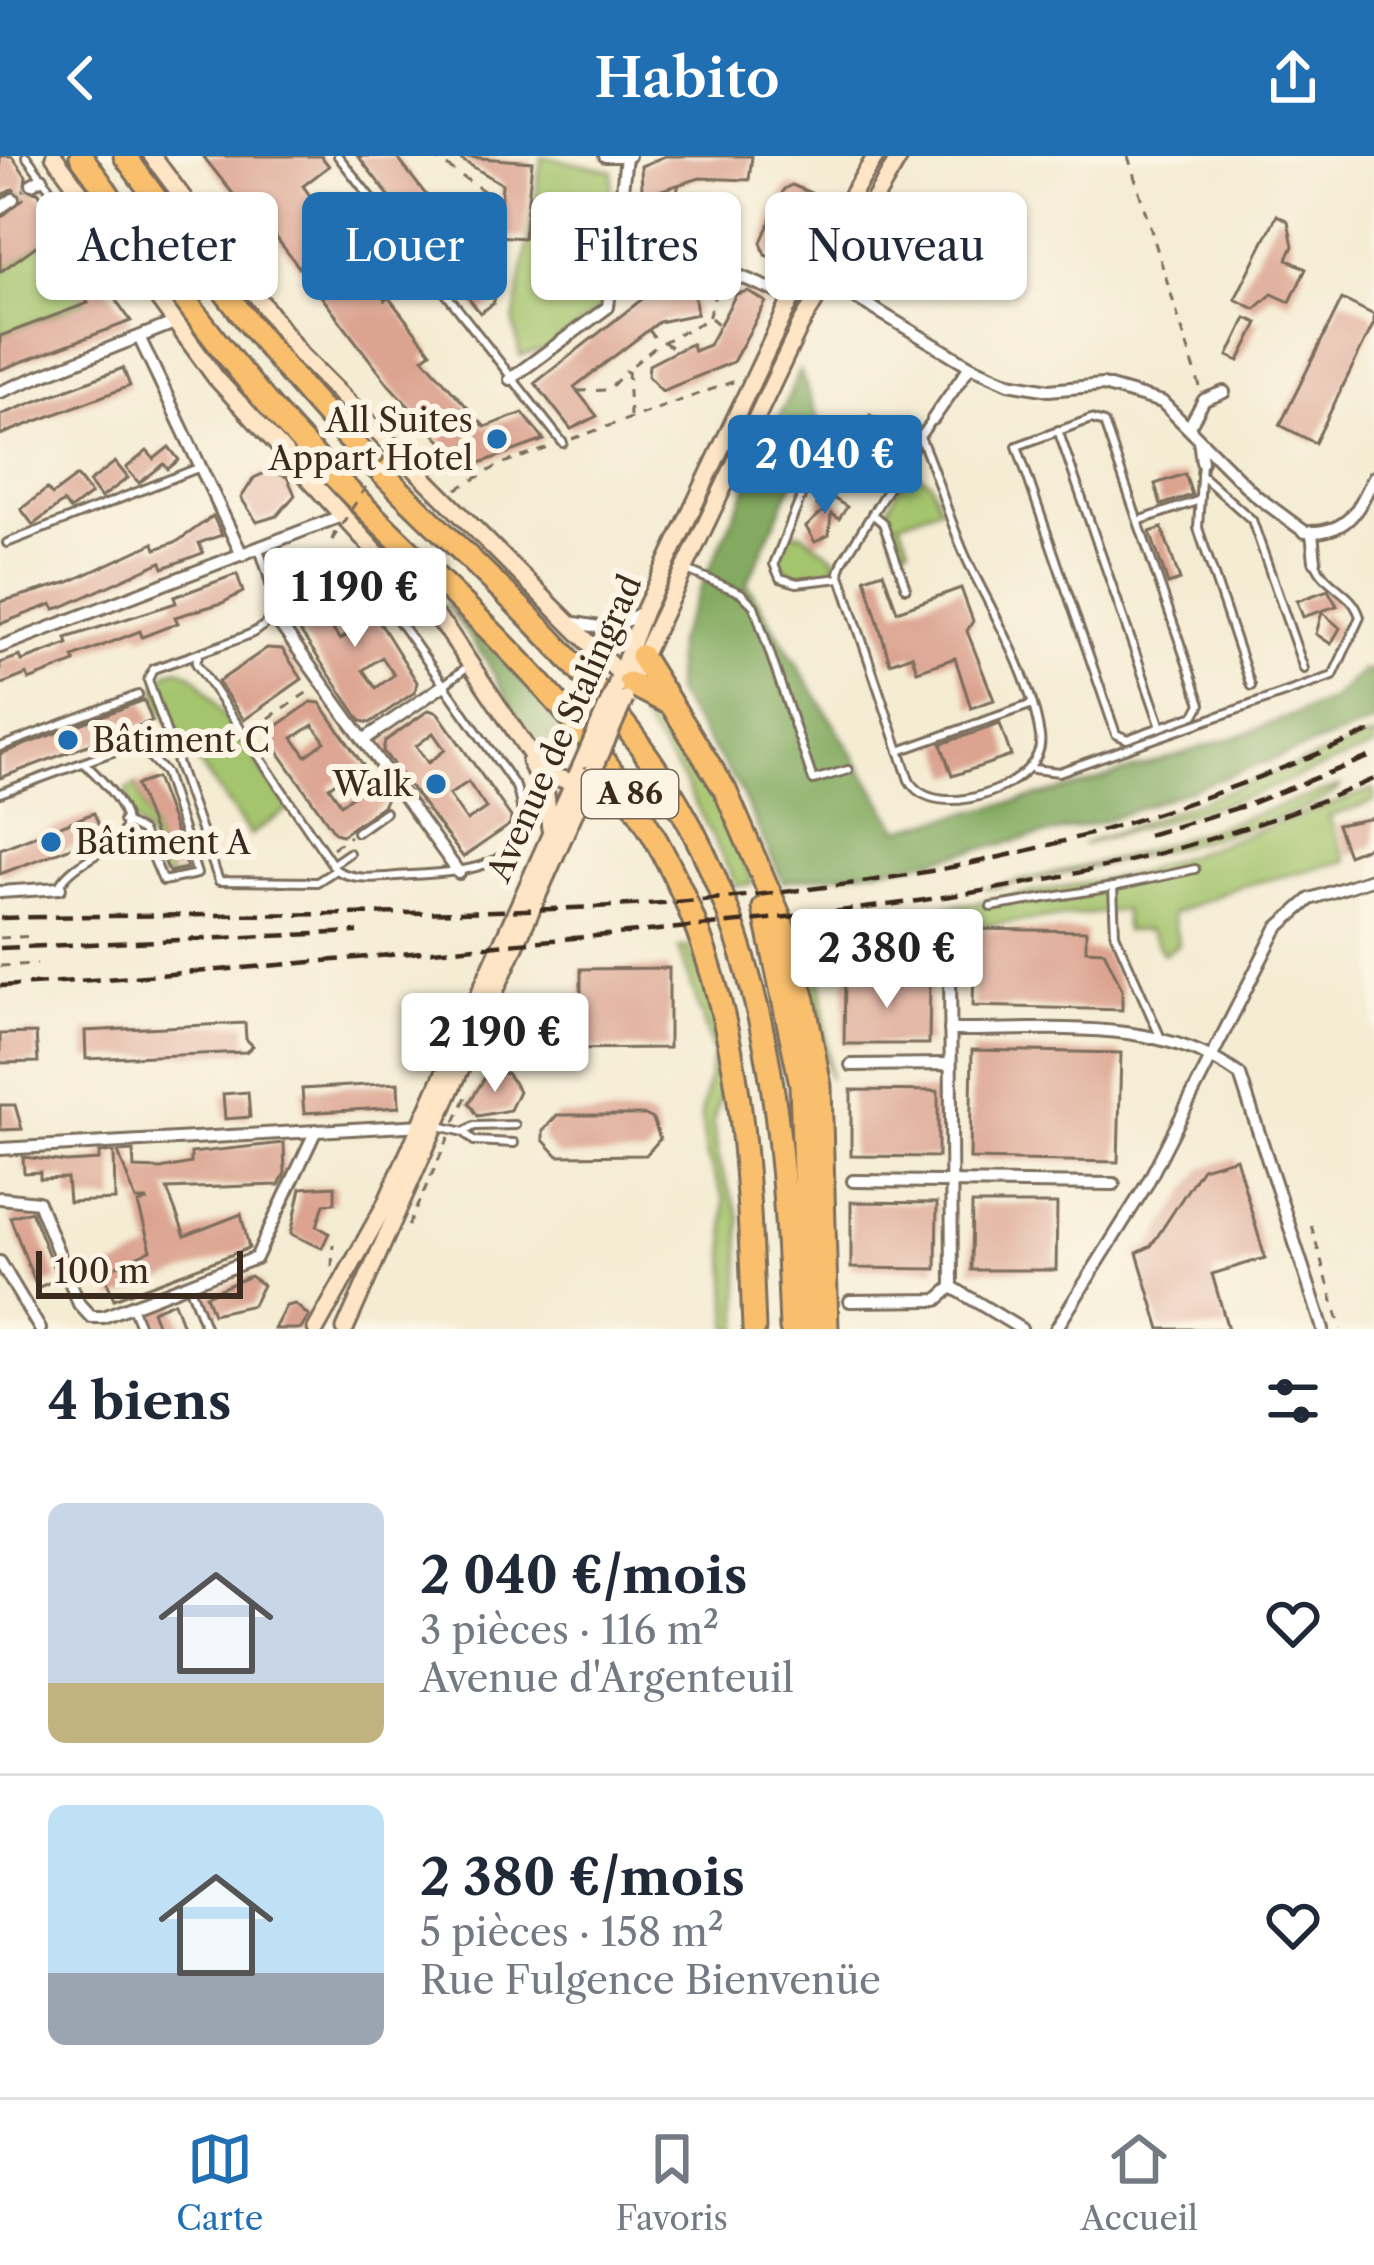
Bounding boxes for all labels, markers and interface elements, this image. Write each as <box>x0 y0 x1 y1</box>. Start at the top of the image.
icon: back <box>48 45 114 111</box>
text: Habito <box>594 45 780 111</box>
icon: share <box>1260 45 1326 111</box>
chip: Acheter <box>36 192 278 300</box>
chip: Louer <box>302 192 507 300</box>
chip: Filtres <box>531 192 741 300</box>
chip: Nouveau <box>765 192 1027 300</box>
place label: All Suites Appart Hotel <box>267 400 473 479</box>
pin: 2 040 € <box>714 415 936 517</box>
marker: All Suites Appart Hotel <box>484 426 510 452</box>
text: 2 040 € <box>755 430 895 478</box>
pin: 1 190 € <box>244 548 466 650</box>
text: 1 190 € <box>291 563 419 611</box>
street label: Avenue de Stalingrad <box>478 568 651 889</box>
place label: Bâtiment C <box>92 720 270 761</box>
marker: Bâtiment C <box>55 727 81 753</box>
place label: Walk <box>332 764 414 805</box>
road number: A 86 <box>582 770 678 818</box>
marker: Walk <box>423 771 449 797</box>
place label: Bâtiment A <box>75 822 251 863</box>
marker: Bâtiment A <box>38 829 64 855</box>
pin: 2 380 € <box>776 909 998 1011</box>
text: 2 380 € <box>818 924 956 972</box>
pin: 2 190 € <box>384 993 606 1095</box>
text: 2 190 € <box>428 1008 562 1056</box>
scale bar <box>36 1245 243 1298</box>
text: 100 m <box>54 1251 149 1292</box>
icon: filters <box>1260 1368 1326 1434</box>
text: 4 biens <box>48 1370 231 1432</box>
text: 2 040 €/mois <box>420 1544 747 1606</box>
icon: home <box>144 1551 288 1695</box>
icon: heart <box>1260 1590 1326 1656</box>
text: 3 pièces · 116 m² <box>420 1606 719 1654</box>
text: Avenue d'Argenteuil <box>420 1654 794 1702</box>
text: 2 380 €/mois <box>420 1846 745 1908</box>
icon: home <box>144 1853 288 1997</box>
icon: heart <box>1260 1892 1326 1958</box>
text: 5 pièces · 158 m² <box>420 1908 724 1956</box>
text: Rue Fulgence Bienvenüe <box>420 1956 881 2004</box>
tab: Carte <box>176 2126 263 2239</box>
tab: Favoris <box>616 2126 728 2239</box>
tab: Accueil <box>1080 2126 1198 2239</box>

